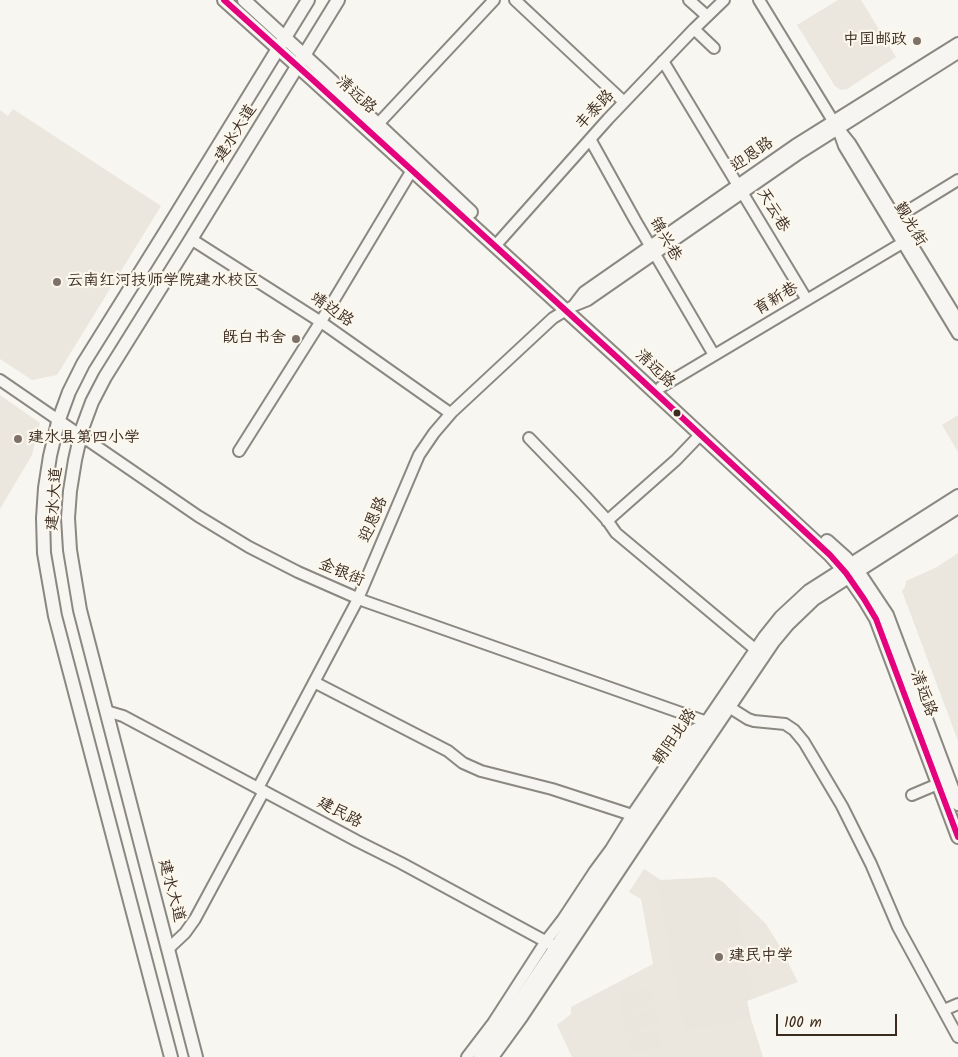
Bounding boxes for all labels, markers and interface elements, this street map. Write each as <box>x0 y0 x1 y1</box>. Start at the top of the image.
place label: 中国邮政 <box>843 31 907 51</box>
marker: 中国邮政 <box>911 35 923 47</box>
street label: 清远路 <box>331 73 379 119</box>
street label: 丰泰路 <box>573 87 619 135</box>
street label: 建水大道 <box>212 102 262 166</box>
street label: 迎恩路 <box>728 134 778 178</box>
street label: 天云巷 <box>751 185 793 237</box>
street label: 觐光街 <box>888 199 930 251</box>
street label: 锦兴巷 <box>644 214 684 266</box>
place label: 云南红河技师学院建水校区 <box>67 272 259 292</box>
marker: 云南红河技师学院建水校区 <box>51 276 63 288</box>
street label: 育新巷 <box>751 279 803 321</box>
street label: 靖边路 <box>306 290 356 332</box>
place label: 既白书舍 <box>222 329 286 349</box>
marker: 既白书舍 <box>290 333 302 345</box>
street label: 清远路 <box>630 347 678 393</box>
unlabelled marker <box>672 408 682 418</box>
place label: 建水县第四小学 <box>28 429 140 449</box>
marker: 建水县第四小学 <box>12 433 24 445</box>
street label: 建水大道 <box>44 466 68 532</box>
street label: 迎恩路 <box>357 494 393 546</box>
street label: 金银街 <box>315 556 367 592</box>
street label: 清远路 <box>904 668 940 720</box>
street label: 朝阳北路 <box>650 706 702 770</box>
street label: 建民路 <box>313 794 365 834</box>
street label: 建水大道 <box>152 858 188 924</box>
place label: 建民中学 <box>729 947 793 967</box>
marker: 建民中学 <box>713 951 725 963</box>
scale bar <box>778 1004 899 1036</box>
text: 100 m <box>784 1011 822 1035</box>

